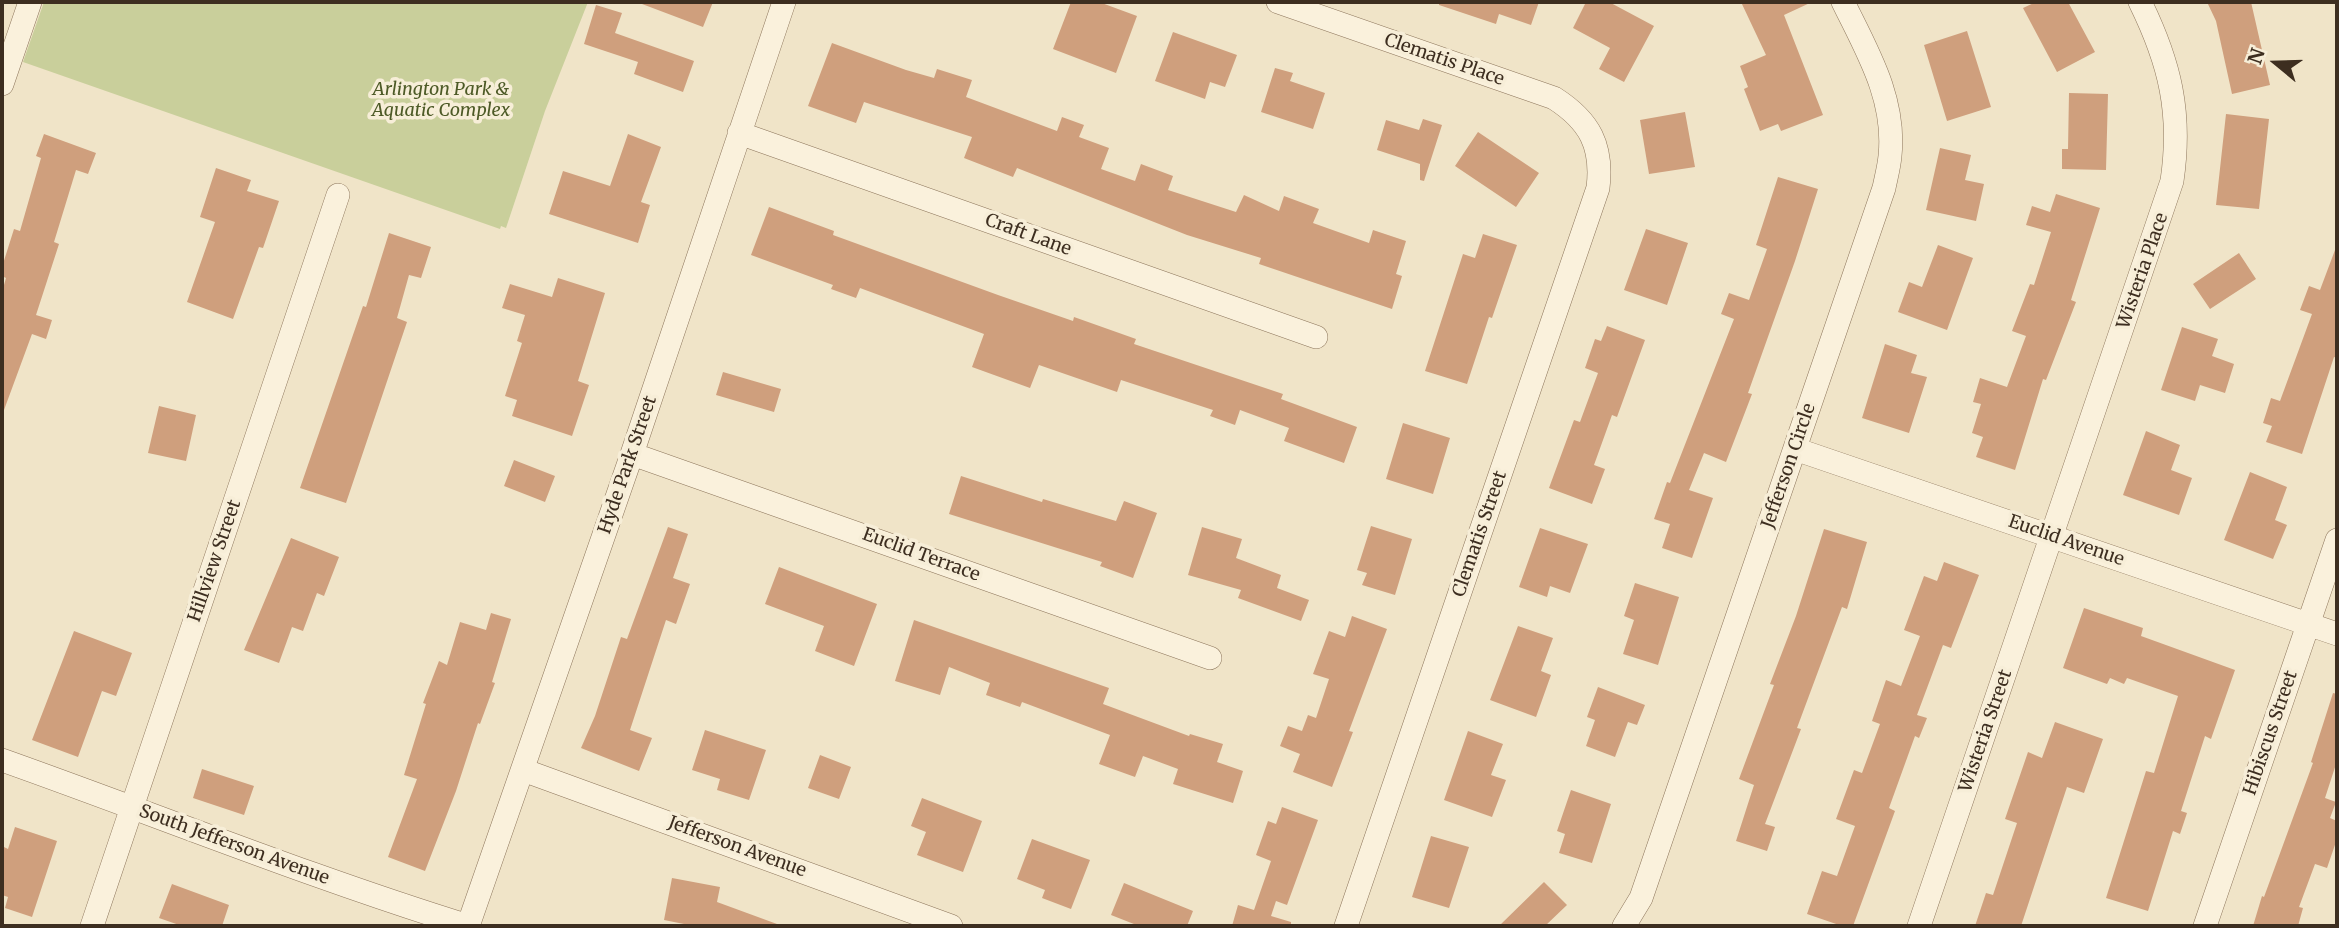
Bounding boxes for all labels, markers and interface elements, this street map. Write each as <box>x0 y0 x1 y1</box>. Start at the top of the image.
north arrow <box>2241 28 2311 98</box>
street label: Clematis Place <box>1381 29 1507 91</box>
text: N <box>2242 45 2270 67</box>
park label: Arlington Park & Aquatic Complex <box>372 79 510 122</box>
street label: Craft Lane <box>982 209 1074 261</box>
street label: Wisteria Place <box>2113 210 2173 332</box>
street label: Hyde Park Street <box>594 393 662 537</box>
street label: Jefferson Circle <box>1757 401 1821 531</box>
street label: Clematis Street <box>1448 468 1512 600</box>
street label: Hillview Street <box>184 497 246 625</box>
street label: Euclid Avenue <box>2005 511 2127 571</box>
street label: Euclid Terrace <box>859 524 983 586</box>
street label: Wisteria Street <box>1955 667 2017 795</box>
street label: Hibiscus Street <box>2240 668 2302 798</box>
street label: South Jefferson Avenue <box>136 801 332 889</box>
street label: Jefferson Avenue <box>665 812 809 882</box>

